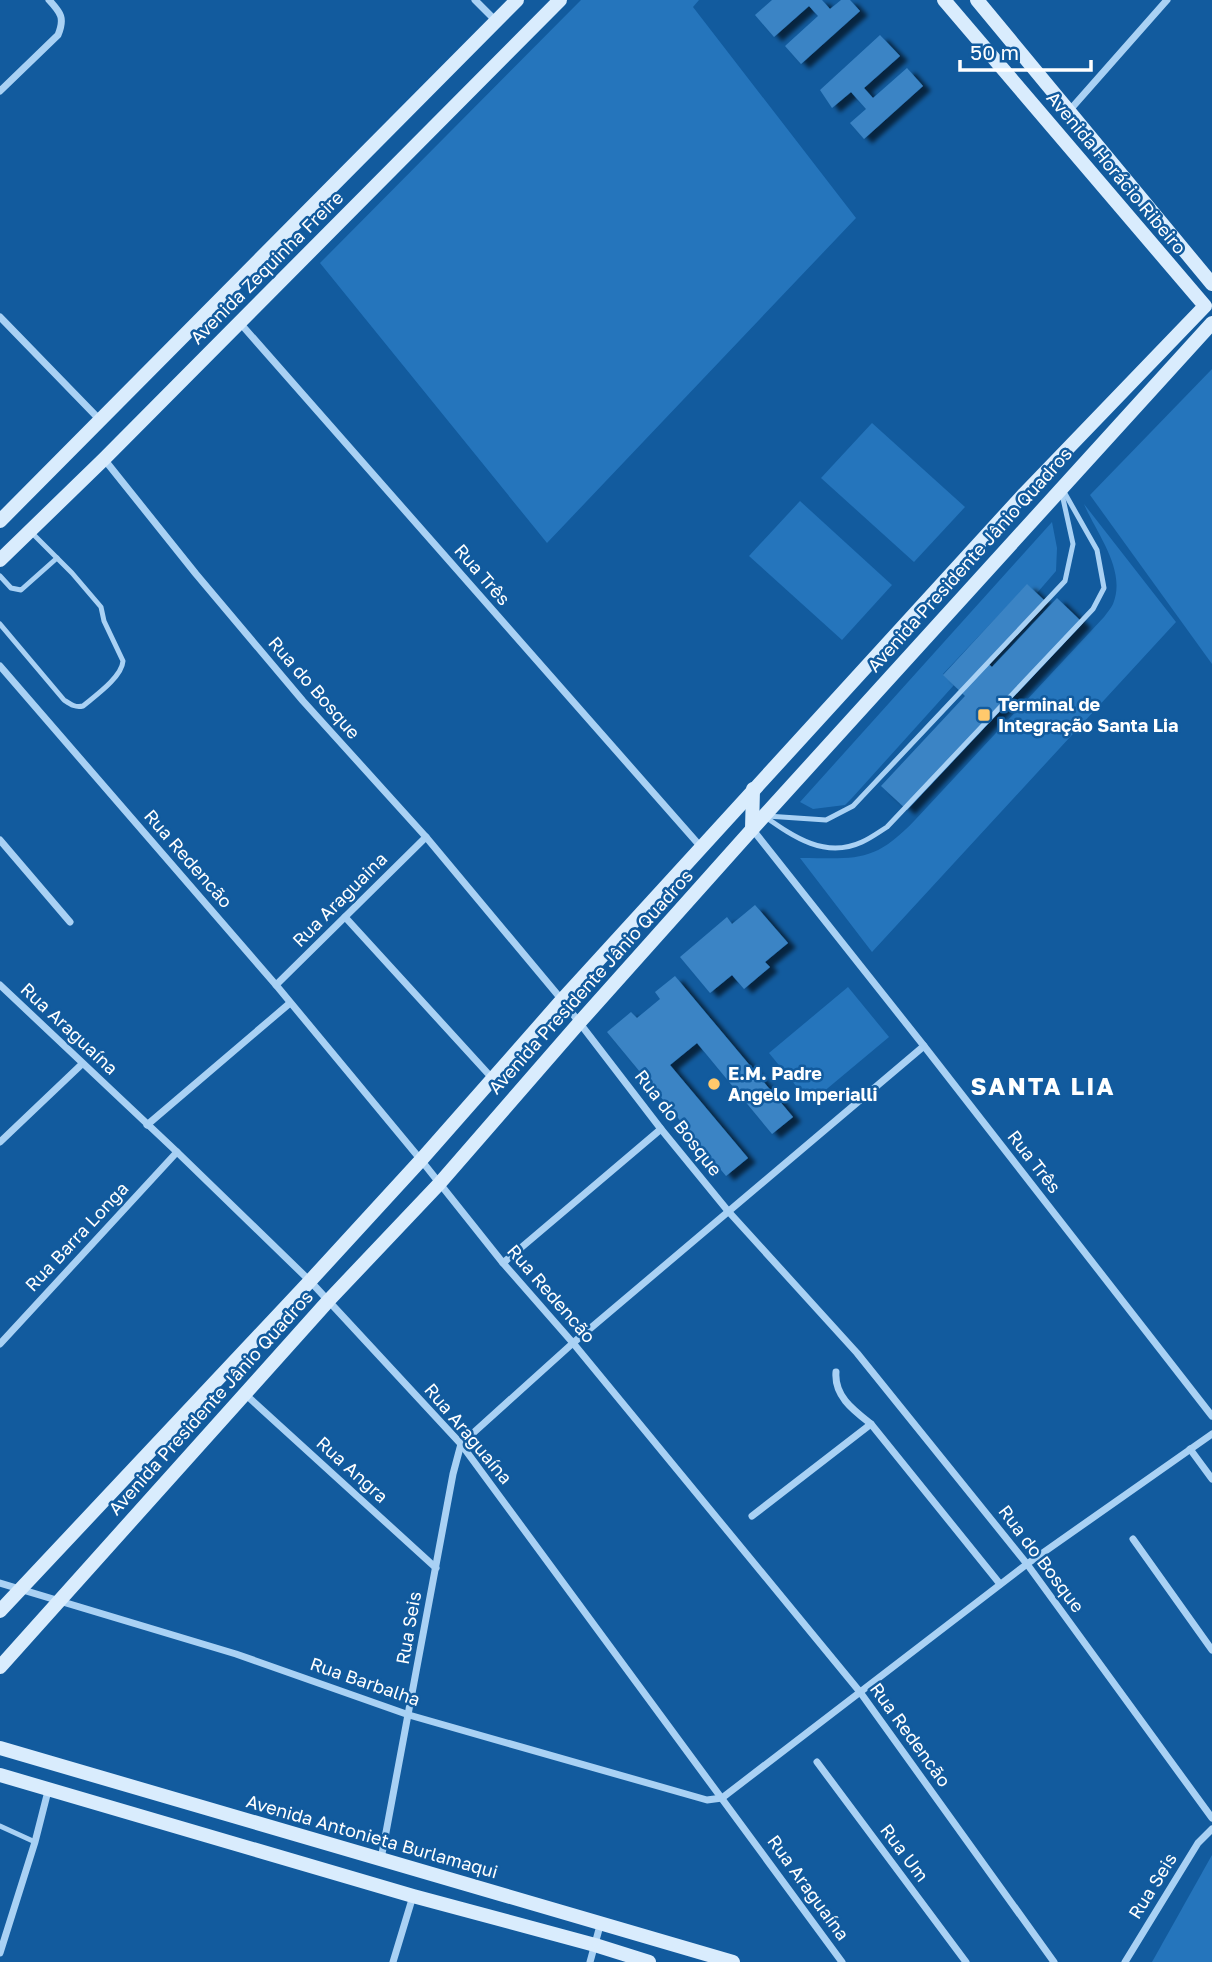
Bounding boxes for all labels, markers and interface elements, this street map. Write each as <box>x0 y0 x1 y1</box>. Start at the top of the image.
scale bar <box>960 28 1091 72</box>
text: 50 m <box>970 39 1019 65</box>
street label: Avenida Horácio Ribeiro <box>1042 87 1191 258</box>
street label: Avenida Zequinha Freire <box>185 186 347 348</box>
street label: Avenida Presidente Jânio Quadros <box>862 442 1076 676</box>
street label: Rua Três <box>450 539 515 609</box>
street label: Rua do Bosque <box>264 632 365 743</box>
place label: Terminal de Integração Santa Lia <box>998 693 1178 736</box>
marker: Terminal de Integração Santa Lia <box>976 707 992 723</box>
street label: Rua Redencão <box>140 805 238 912</box>
street label: Rua Araguaina <box>287 847 391 951</box>
street label: Avenida Presidente Jânio Quadros <box>483 864 697 1098</box>
street label: Rua Araguaína <box>17 978 123 1079</box>
place label: E.M. Padre Angelo Imperialli <box>728 1062 878 1105</box>
street label: Rua do Bosque <box>631 1065 727 1180</box>
district label: SANTA LIA <box>971 1071 1115 1100</box>
marker: E.M. Padre Angelo Imperialli <box>706 1076 722 1092</box>
street label: Rua Três <box>1003 1126 1066 1197</box>
street label: Rua Barra Longa <box>20 1177 133 1296</box>
street label: Rua Redencão <box>503 1240 601 1347</box>
street label: Avenida Presidente Jânio Quadros <box>103 1285 317 1519</box>
street label: Rua Araguaína <box>420 1379 517 1488</box>
street label: Rua Angra <box>312 1431 393 1507</box>
street label: Rua do Bosque <box>994 1500 1089 1616</box>
street label: Rua Seis <box>391 1590 425 1666</box>
street label: Rua Barbalha <box>307 1652 423 1710</box>
street label: Rua Redencão <box>866 1678 956 1791</box>
street label: Avenida Antonieta Burlamaqui <box>244 1790 501 1883</box>
street label: Rua Um <box>876 1819 934 1886</box>
street label: Rua Araguaína <box>763 1830 854 1944</box>
street label: Rua Seis <box>1123 1848 1181 1923</box>

